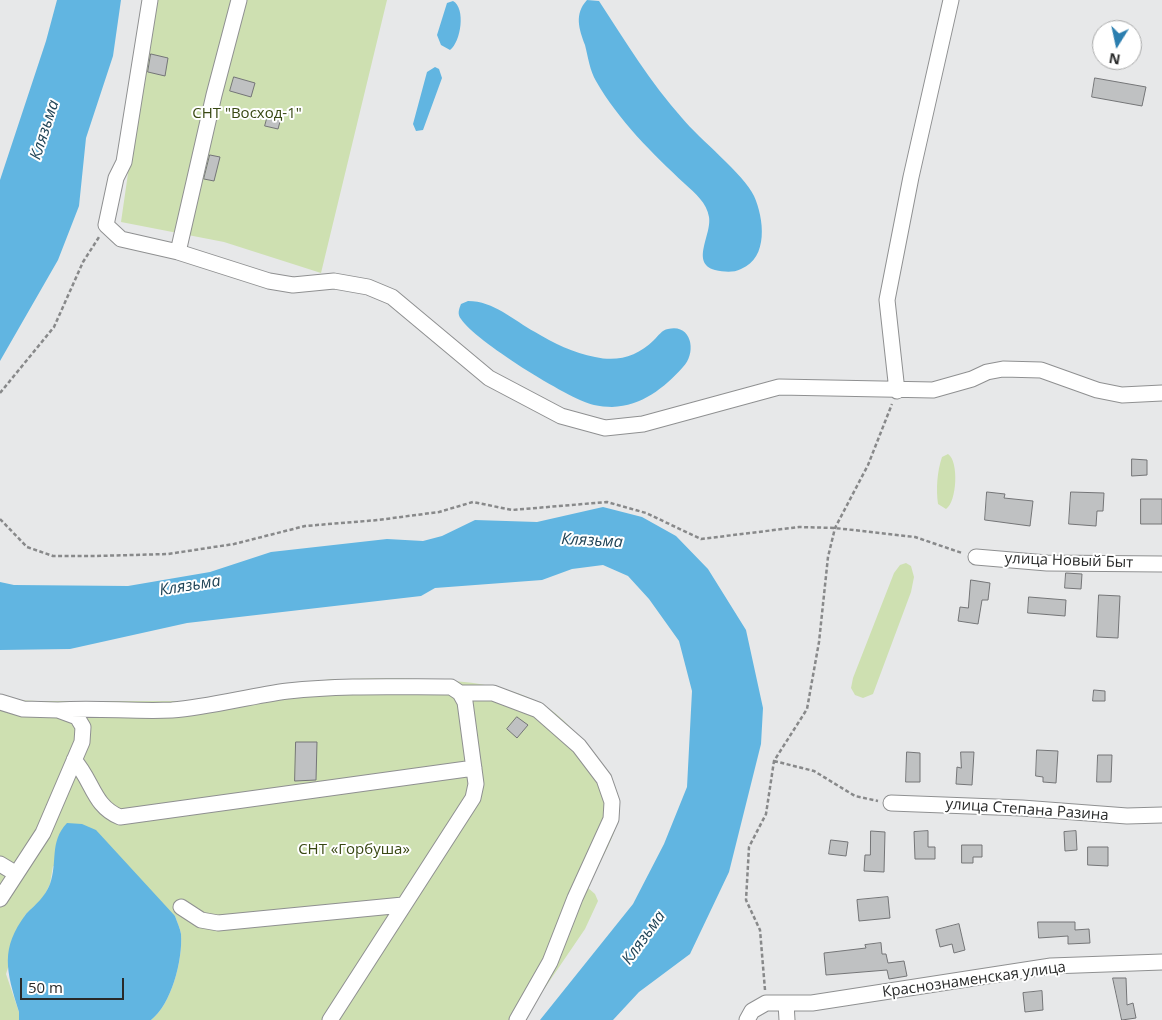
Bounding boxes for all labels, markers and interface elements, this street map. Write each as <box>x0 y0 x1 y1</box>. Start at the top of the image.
north arrow <box>1092 20 1142 70</box>
text: N <box>1107 49 1122 70</box>
water label: Клязьма <box>26 98 64 162</box>
park label: СНТ "Восход-1" <box>192 105 302 123</box>
water label: Клязьма <box>561 530 623 552</box>
street label: улица Новый Быт <box>1004 550 1134 572</box>
water label: Клязьма <box>158 572 222 600</box>
street label: улица Степана Разина <box>945 795 1109 825</box>
park label: СНТ «Горбуша» <box>298 841 410 859</box>
water label: Клязьма <box>618 907 670 969</box>
street label: Краснознаменская улица <box>881 958 1067 1002</box>
scale bar <box>22 968 126 1000</box>
text: 50 m <box>28 977 63 997</box>

